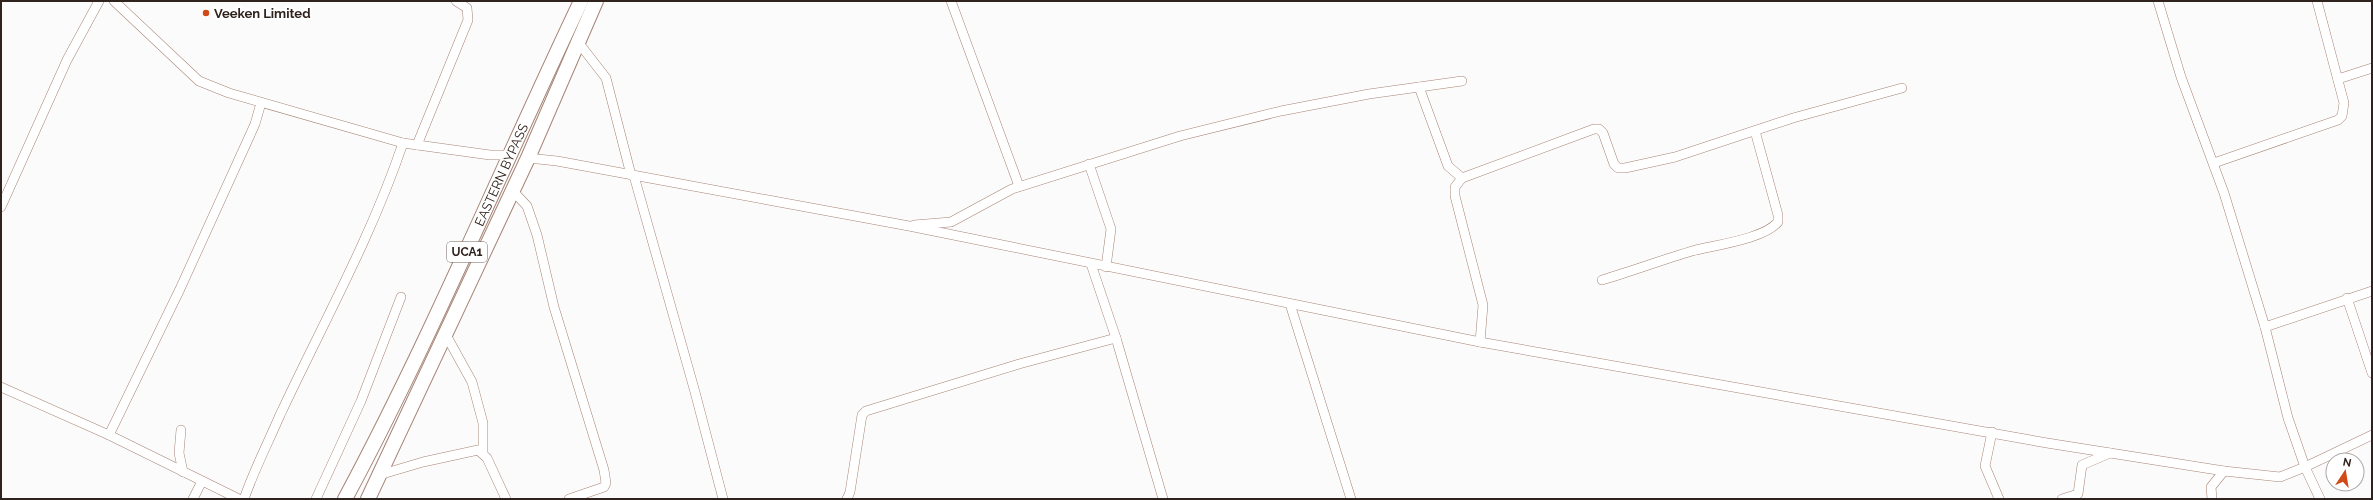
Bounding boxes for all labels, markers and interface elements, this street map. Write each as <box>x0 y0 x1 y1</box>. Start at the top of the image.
place label: Veeken Limited <box>214 6 311 21</box>
marker: Veeken Limited <box>201 8 211 18</box>
street label: EASTERN BYPASS <box>472 121 531 228</box>
road number: UCA1 <box>447 242 487 262</box>
north arrow <box>2325 452 2365 492</box>
text: N <box>2342 455 2352 470</box>

